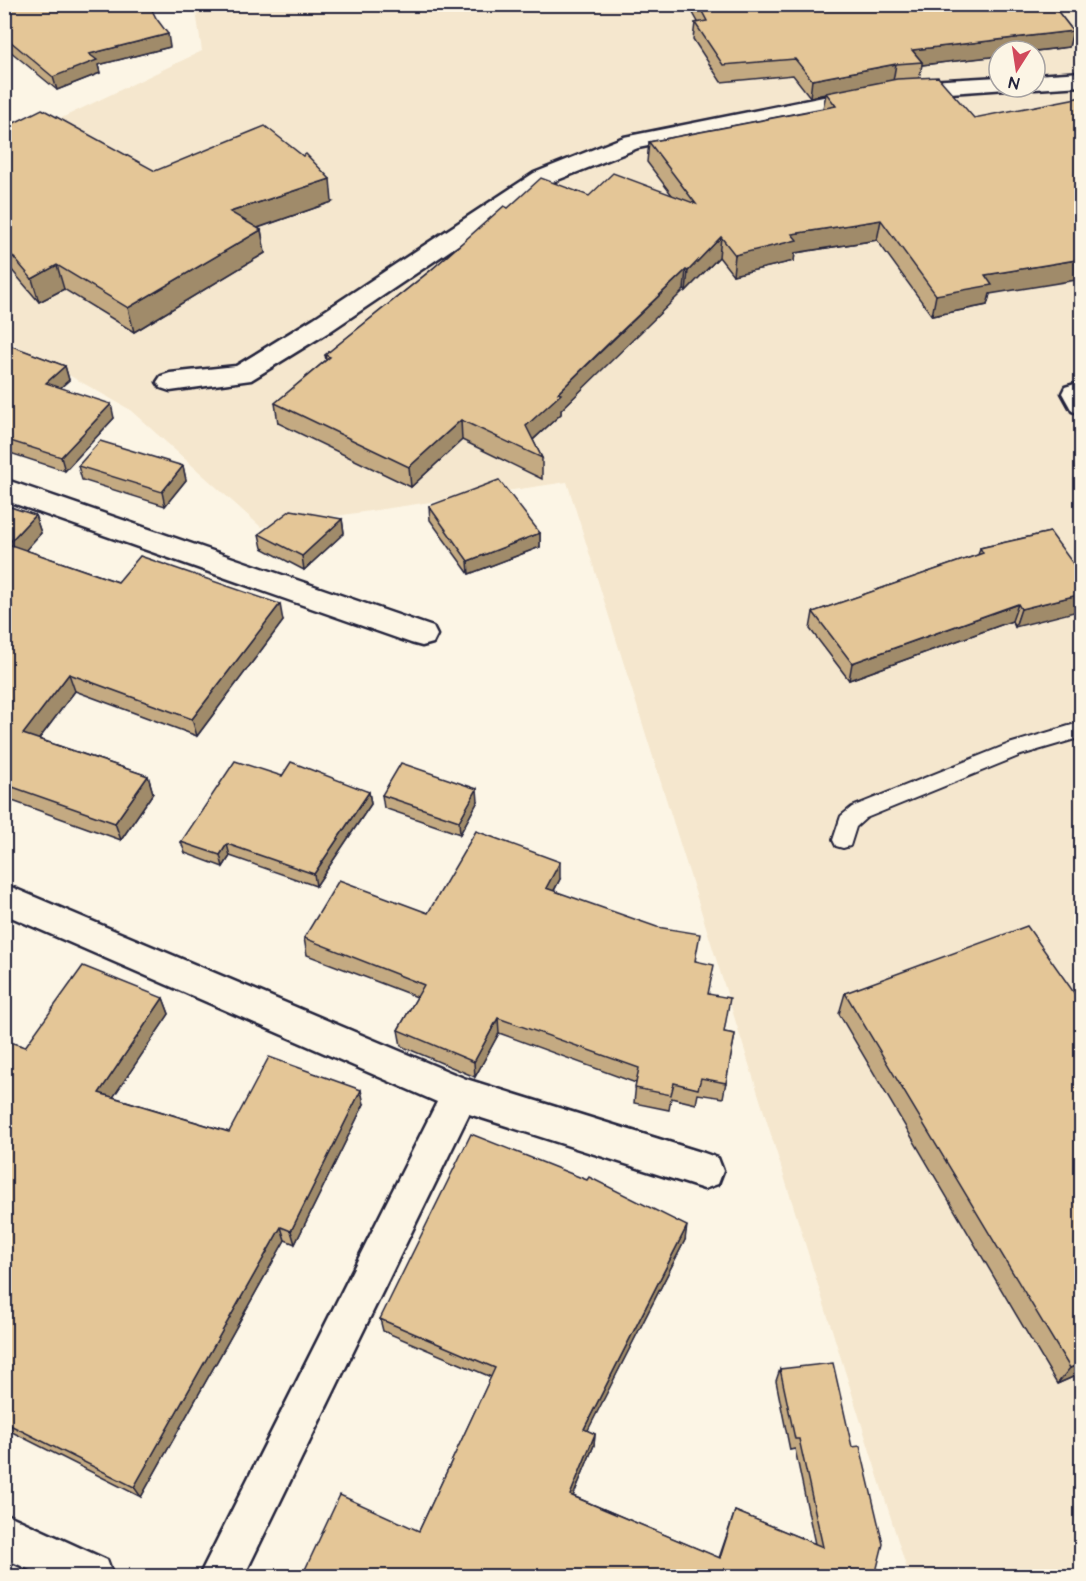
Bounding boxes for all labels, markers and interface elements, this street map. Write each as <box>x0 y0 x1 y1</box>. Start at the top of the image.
north arrow <box>987 39 1047 99</box>
text: N <box>1007 71 1021 94</box>

